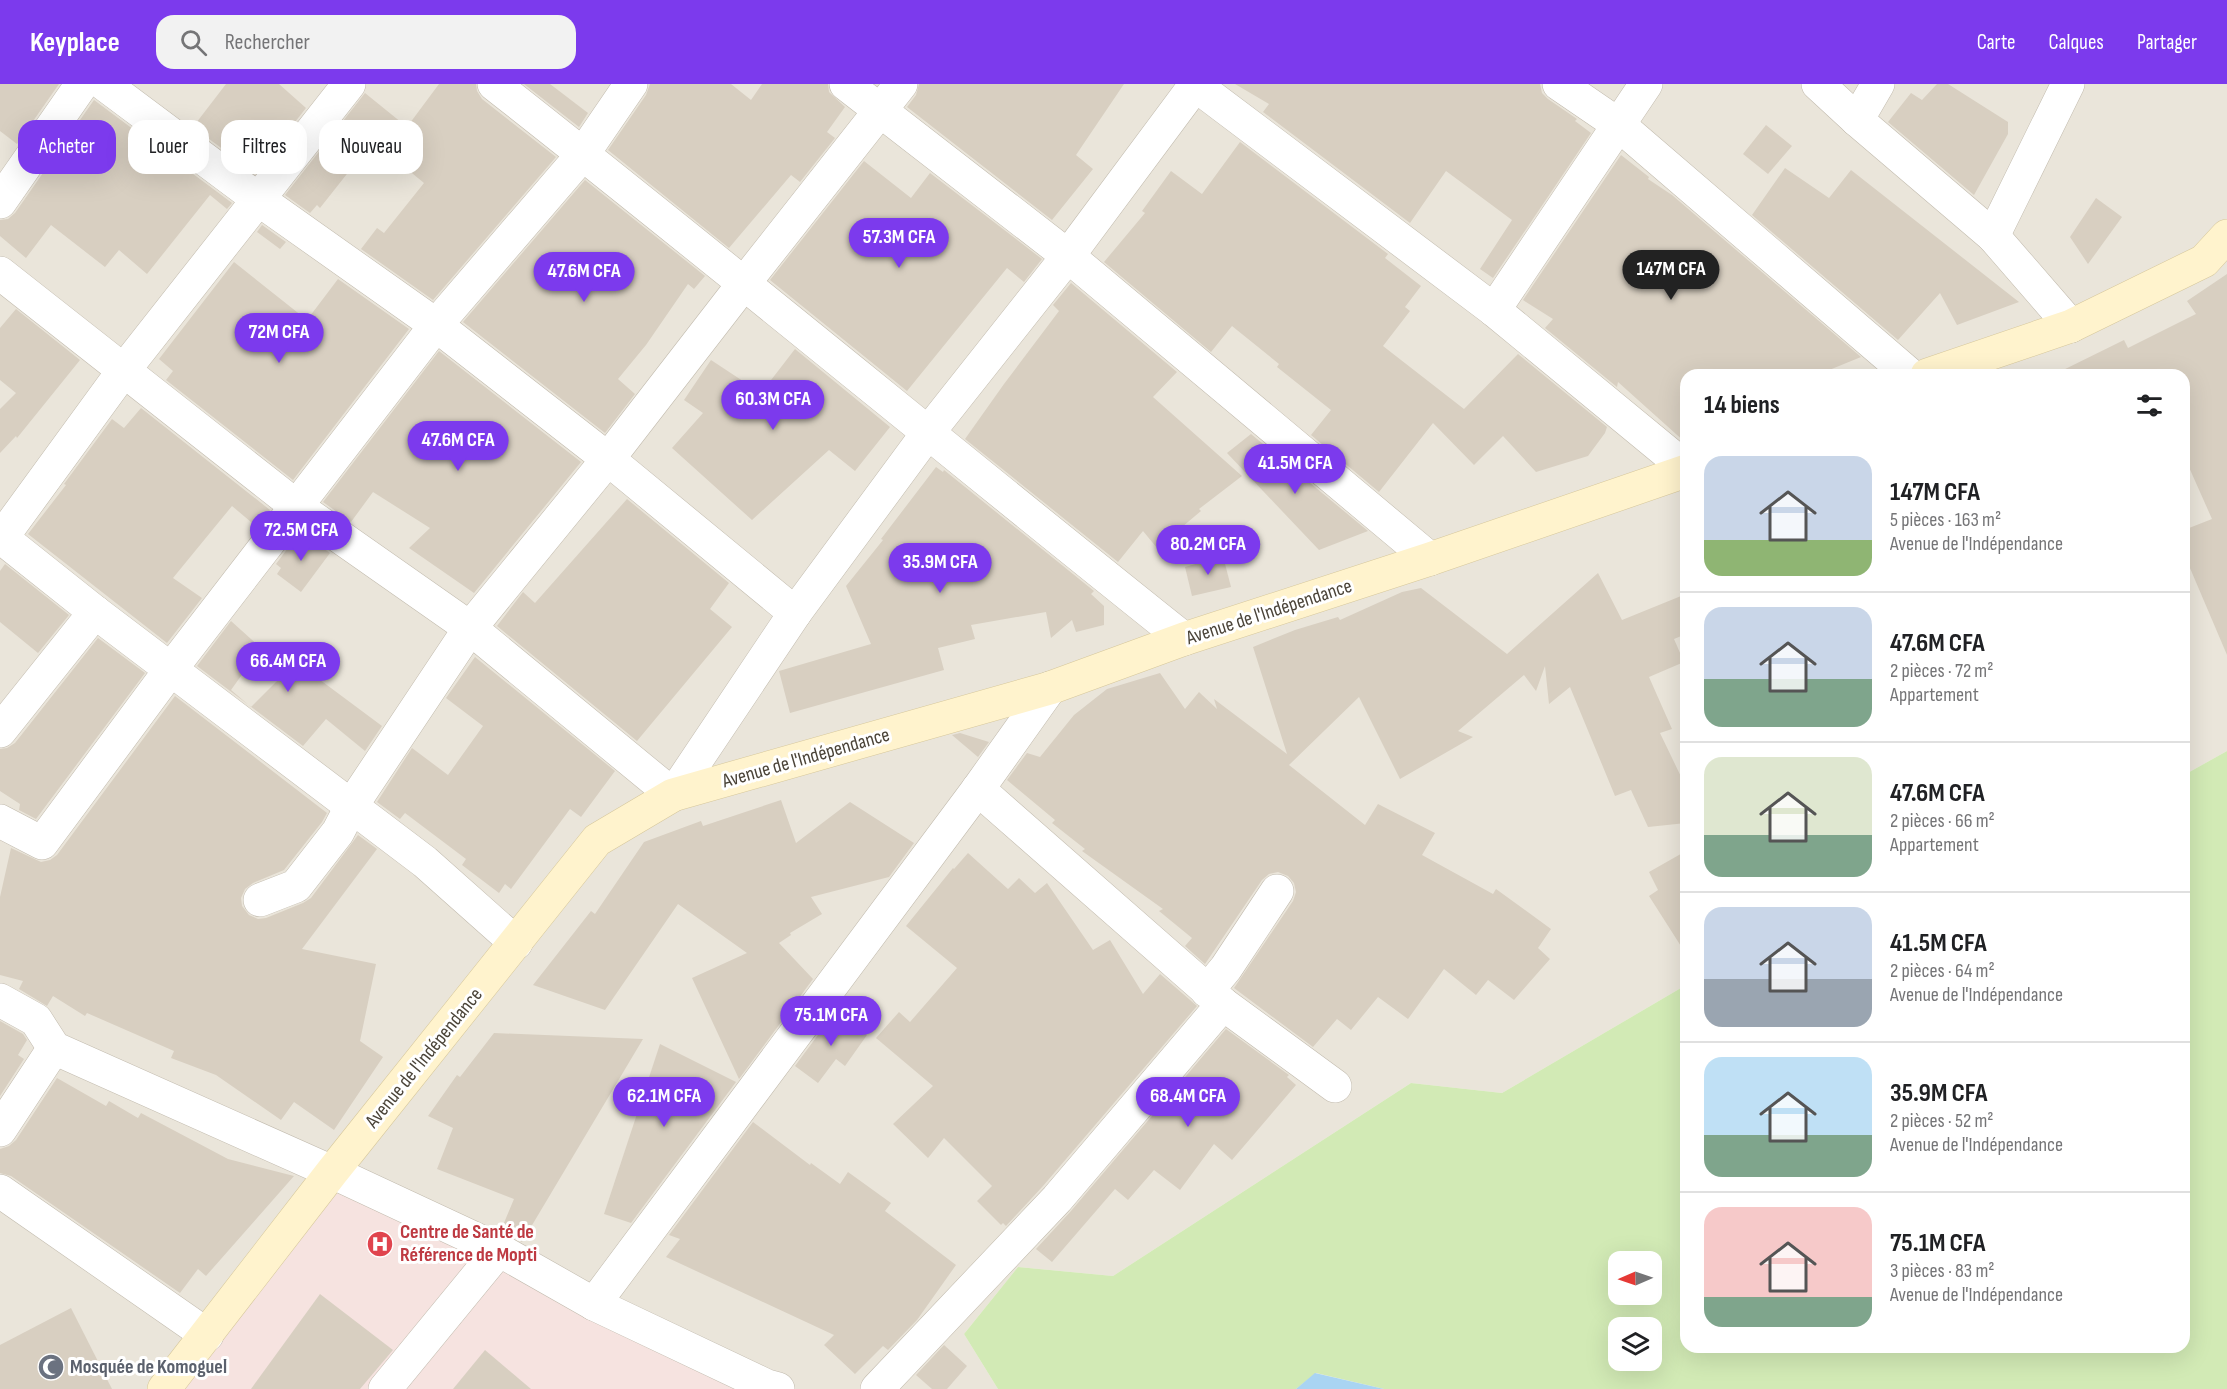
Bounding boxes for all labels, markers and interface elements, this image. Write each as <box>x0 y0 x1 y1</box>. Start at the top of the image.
search box <box>156 15 576 69</box>
text: Keyplace <box>30 26 120 59</box>
icon: search <box>177 26 210 59</box>
text: Rechercher <box>225 29 310 56</box>
text: Carte <box>1977 30 2016 55</box>
text: Calques <box>2049 30 2104 55</box>
text: Partager <box>2137 30 2197 55</box>
chip: Acheter <box>18 120 116 174</box>
chip: Louer <box>128 120 209 174</box>
chip: Filtres <box>221 120 307 174</box>
chip: Nouveau <box>319 120 423 174</box>
pin: 57.3M CFA <box>830 218 968 269</box>
text: 57.3M CFA <box>863 225 935 249</box>
pin: 147M CFA <box>1609 250 1733 301</box>
pin: 47.6M CFA <box>515 252 653 303</box>
text: 147M CFA <box>1636 257 1706 281</box>
text: 47.6M CFA <box>548 259 620 283</box>
pin: 72M CFA <box>224 313 334 364</box>
text: 72M CFA <box>249 320 309 344</box>
pin: 60.3M CFA <box>704 380 842 431</box>
text: 60.3M CFA <box>735 387 811 411</box>
icon: filters <box>2133 389 2166 422</box>
text: 14 biens <box>1704 390 1780 421</box>
pin: 47.6M CFA <box>389 421 527 472</box>
text: 47.6M CFA <box>422 428 494 452</box>
pin: 41.5M CFA <box>1226 444 1364 495</box>
text: 41.5M CFA <box>1258 451 1332 475</box>
text: 147M CFA <box>1890 477 1980 508</box>
icon: home <box>1752 480 1824 552</box>
text: 5 pièces · 163 m² <box>1890 508 2001 532</box>
pin: 72.5M CFA <box>232 511 370 562</box>
text: 72.5M CFA <box>264 518 338 542</box>
pin: 80.2M CFA <box>1139 525 1277 576</box>
text: 80.2M CFA <box>1170 532 1246 556</box>
text: Avenue de l'Indépendance <box>1890 532 2063 556</box>
pin: 35.9M CFA <box>871 543 1009 594</box>
text: 35.9M CFA <box>903 550 977 574</box>
street label: Avenue de l'Indépendance <box>1182 574 1355 650</box>
text: 47.6M CFA <box>1890 628 1985 659</box>
icon: home <box>1752 631 1824 703</box>
pin: 66.4M CFA <box>219 642 357 693</box>
text: 66.4M CFA <box>250 649 326 673</box>
text: 2 pièces · 72 m² <box>1890 659 1993 683</box>
text: Appartement <box>1890 683 1979 707</box>
street label: Avenue de l'Indépendance <box>719 723 892 794</box>
text: 47.6M CFA <box>1890 778 1985 809</box>
icon: home <box>1752 781 1824 853</box>
text: 2 pièces · 66 m² <box>1890 809 1995 833</box>
text: Appartement <box>1890 833 1979 857</box>
text: 41.5M CFA <box>1890 928 1987 959</box>
icon: home <box>1752 931 1824 1003</box>
text: 2 pièces · 64 m² <box>1890 959 1995 983</box>
street label: Avenue de l'Indépendance <box>360 983 488 1134</box>
text: Avenue de l'Indépendance <box>1890 983 2063 1007</box>
pin: 75.1M CFA <box>762 996 900 1047</box>
text: 75.1M CFA <box>794 1003 868 1027</box>
pin: 62.1M CFA <box>595 1077 733 1128</box>
pin: 68.4M CFA <box>1119 1077 1257 1128</box>
text: 35.9M CFA <box>1890 1078 1987 1109</box>
icon: home <box>1752 1081 1824 1153</box>
text: 62.1M CFA <box>627 1084 701 1108</box>
text: 68.4M CFA <box>1150 1084 1226 1108</box>
text: 2 pièces · 52 m² <box>1890 1109 1993 1133</box>
text: Avenue de l'Indépendance <box>1890 1133 2063 1157</box>
place label: Centre de Santé de Référence de Mopti <box>400 1220 537 1267</box>
text: 75.1M CFA <box>1890 1228 1985 1259</box>
hospital icon: Centre de Santé de Référence de Mopti <box>365 1229 395 1259</box>
icon: home <box>1752 1231 1824 1303</box>
north arrow <box>1608 1251 1662 1305</box>
map controls <box>1608 1251 1662 1371</box>
text: 3 pièces · 83 m² <box>1890 1259 1994 1283</box>
text: Avenue de l'Indépendance <box>1890 1283 2063 1307</box>
button: layers <box>1608 1317 1662 1371</box>
mosque icon: Mosquée de Komoguel <box>36 1352 66 1382</box>
place label: Mosquée de Komoguel <box>70 1355 227 1379</box>

